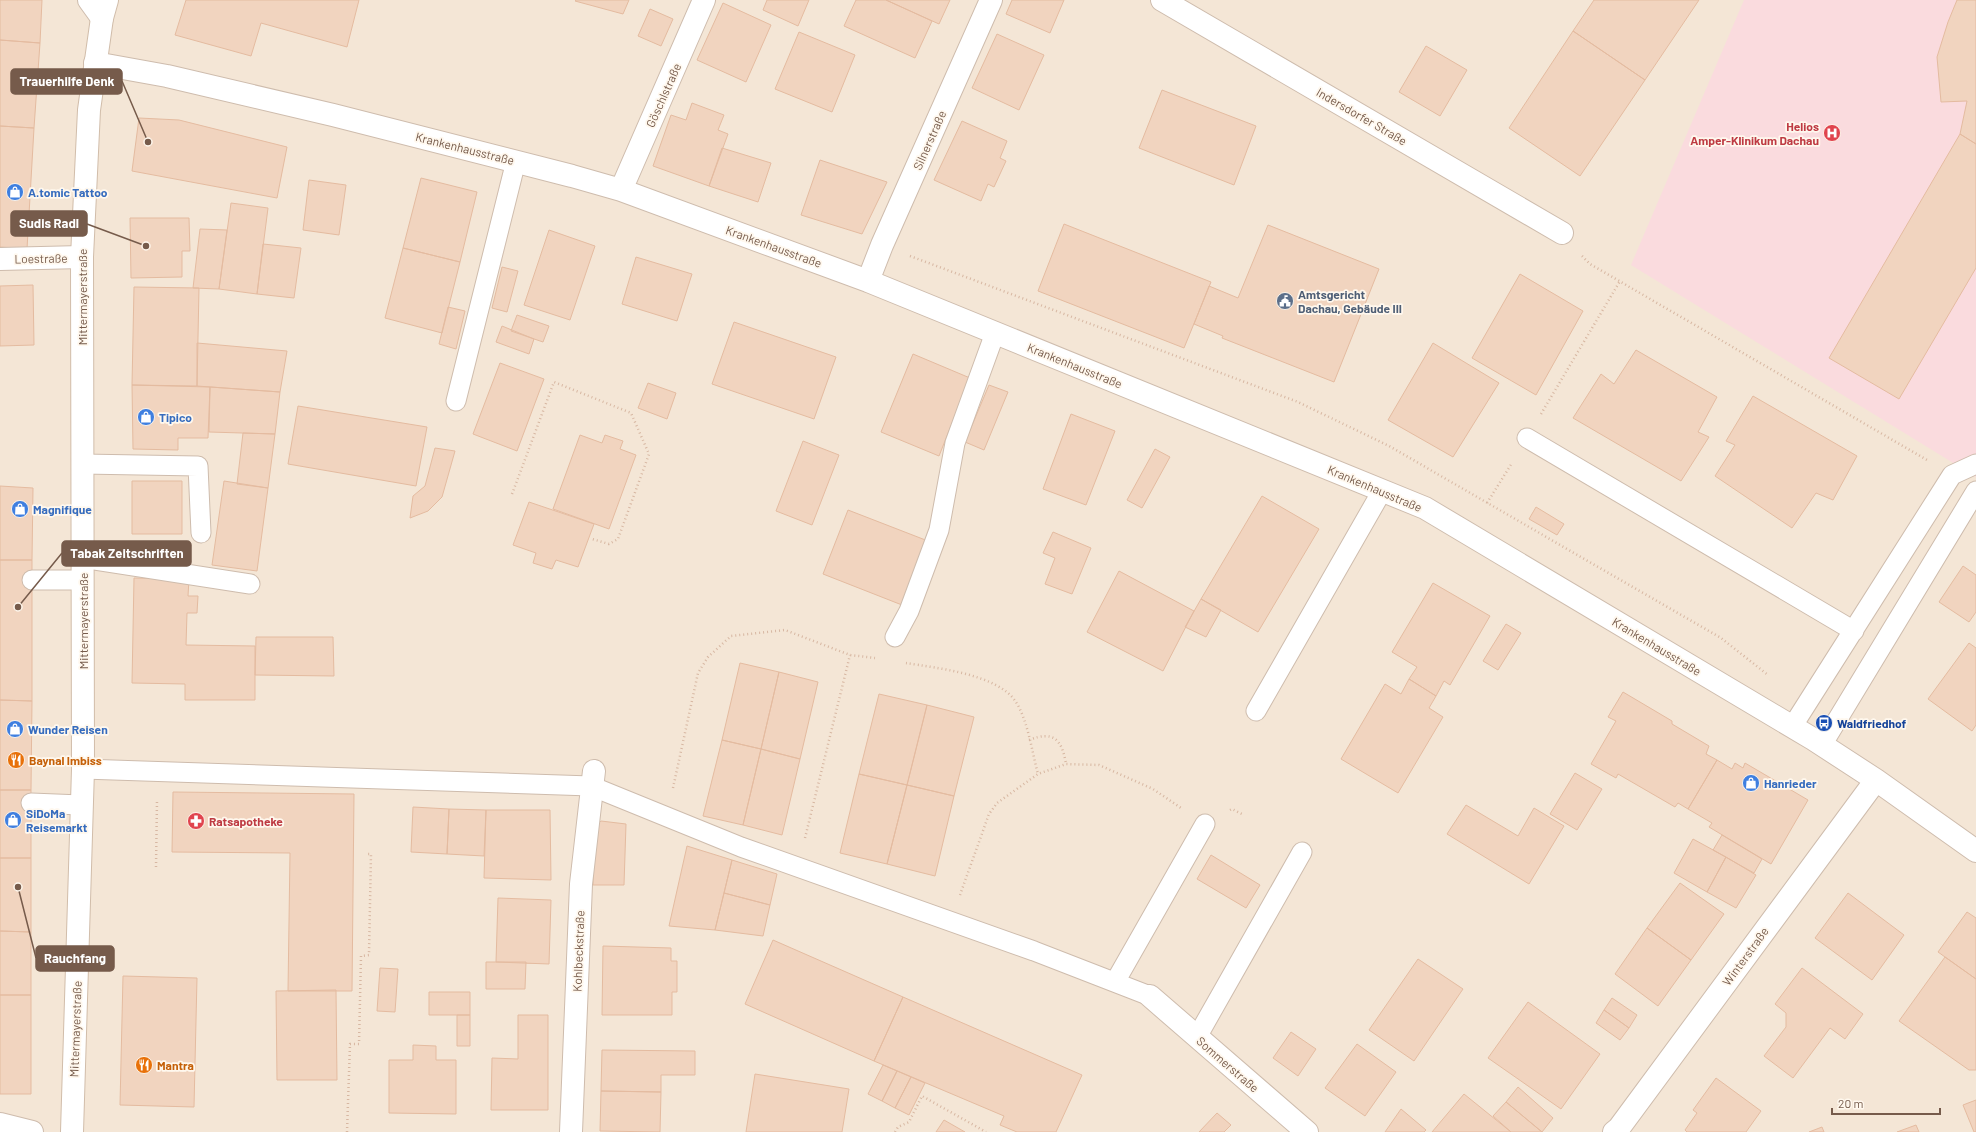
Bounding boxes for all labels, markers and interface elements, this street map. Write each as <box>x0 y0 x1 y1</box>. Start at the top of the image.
street label: Göschlstraße <box>643 61 683 129</box>
callout: Trauerhilfe Denk <box>11 69 122 94</box>
text: Trauerhilfe Denk <box>20 73 115 89</box>
street label: Indersdorfer Straße <box>1314 84 1410 148</box>
street label: Silnerstraße <box>910 108 948 172</box>
place label: Helios Amper-Klinikum Dachau <box>1690 119 1819 147</box>
hospital icon: Helios Amper-Klinikum Dachau <box>1822 123 1842 143</box>
street label: Krankenhausstraße <box>414 129 516 167</box>
shop icon: A.tomic Tattoo <box>5 182 25 202</box>
place label: A.tomic Tattoo <box>28 185 108 199</box>
callout: Sudis Radl <box>11 211 87 236</box>
text: Sudis Radl <box>19 215 79 231</box>
street label: Krankenhausstraße <box>724 222 824 270</box>
street label: Mittermayerstraße <box>75 249 89 345</box>
street label: Loestraße <box>14 251 68 265</box>
place label: Amtsgericht Dachau, Gebäude III <box>1298 287 1402 315</box>
public building icon: Amtsgericht Dachau, Gebäude III <box>1275 291 1295 311</box>
street label: Krankenhausstraße <box>1025 340 1125 390</box>
shop icon: Tipico <box>136 407 156 427</box>
place label: Tipico <box>159 410 192 424</box>
street label: Krankenhausstraße <box>1326 462 1424 514</box>
shop icon: Magnifique <box>10 499 30 519</box>
place label: Magnifique <box>33 502 92 516</box>
callout: Tabak Zeitschriften <box>62 541 191 566</box>
text: Tabak Zeitschriften <box>70 545 184 561</box>
street label: Mittermayerstraße <box>76 573 90 669</box>
street label: Krankenhausstraße <box>1610 614 1704 678</box>
bus stop icon: Waldfriedhof <box>1814 713 1834 733</box>
place label: Waldfriedhof <box>1837 716 1907 730</box>
shop icon: Wunder Reisen <box>5 719 25 739</box>
place label: Wunder Reisen <box>28 722 108 736</box>
restaurant icon: Baynal Imbiss <box>6 750 26 770</box>
place label: Baynal Imbiss <box>29 753 102 767</box>
shop icon: Hanrieder <box>1741 773 1761 793</box>
place label: Hanrieder <box>1764 776 1817 790</box>
place label: SiDoMa Reisemarkt <box>26 806 88 834</box>
shop icon: SiDoMa Reisemarkt <box>3 810 23 830</box>
pharmacy icon: Ratsapotheke <box>186 811 206 831</box>
place label: Ratsapotheke <box>209 814 283 828</box>
street label: Kohlbeckstraße <box>570 910 586 992</box>
street label: Winterstraße <box>1719 924 1771 988</box>
callout: Rauchfang <box>36 946 114 971</box>
text: Rauchfang <box>44 950 106 966</box>
street label: Mittermayerstraße <box>66 980 84 1078</box>
street label: Sommerstraße <box>1194 1033 1262 1095</box>
restaurant icon: Mantra <box>134 1055 154 1075</box>
place label: Mantra <box>157 1058 194 1072</box>
scale bar <box>1832 1090 1940 1116</box>
text: 20 m <box>1838 1096 1864 1110</box>

